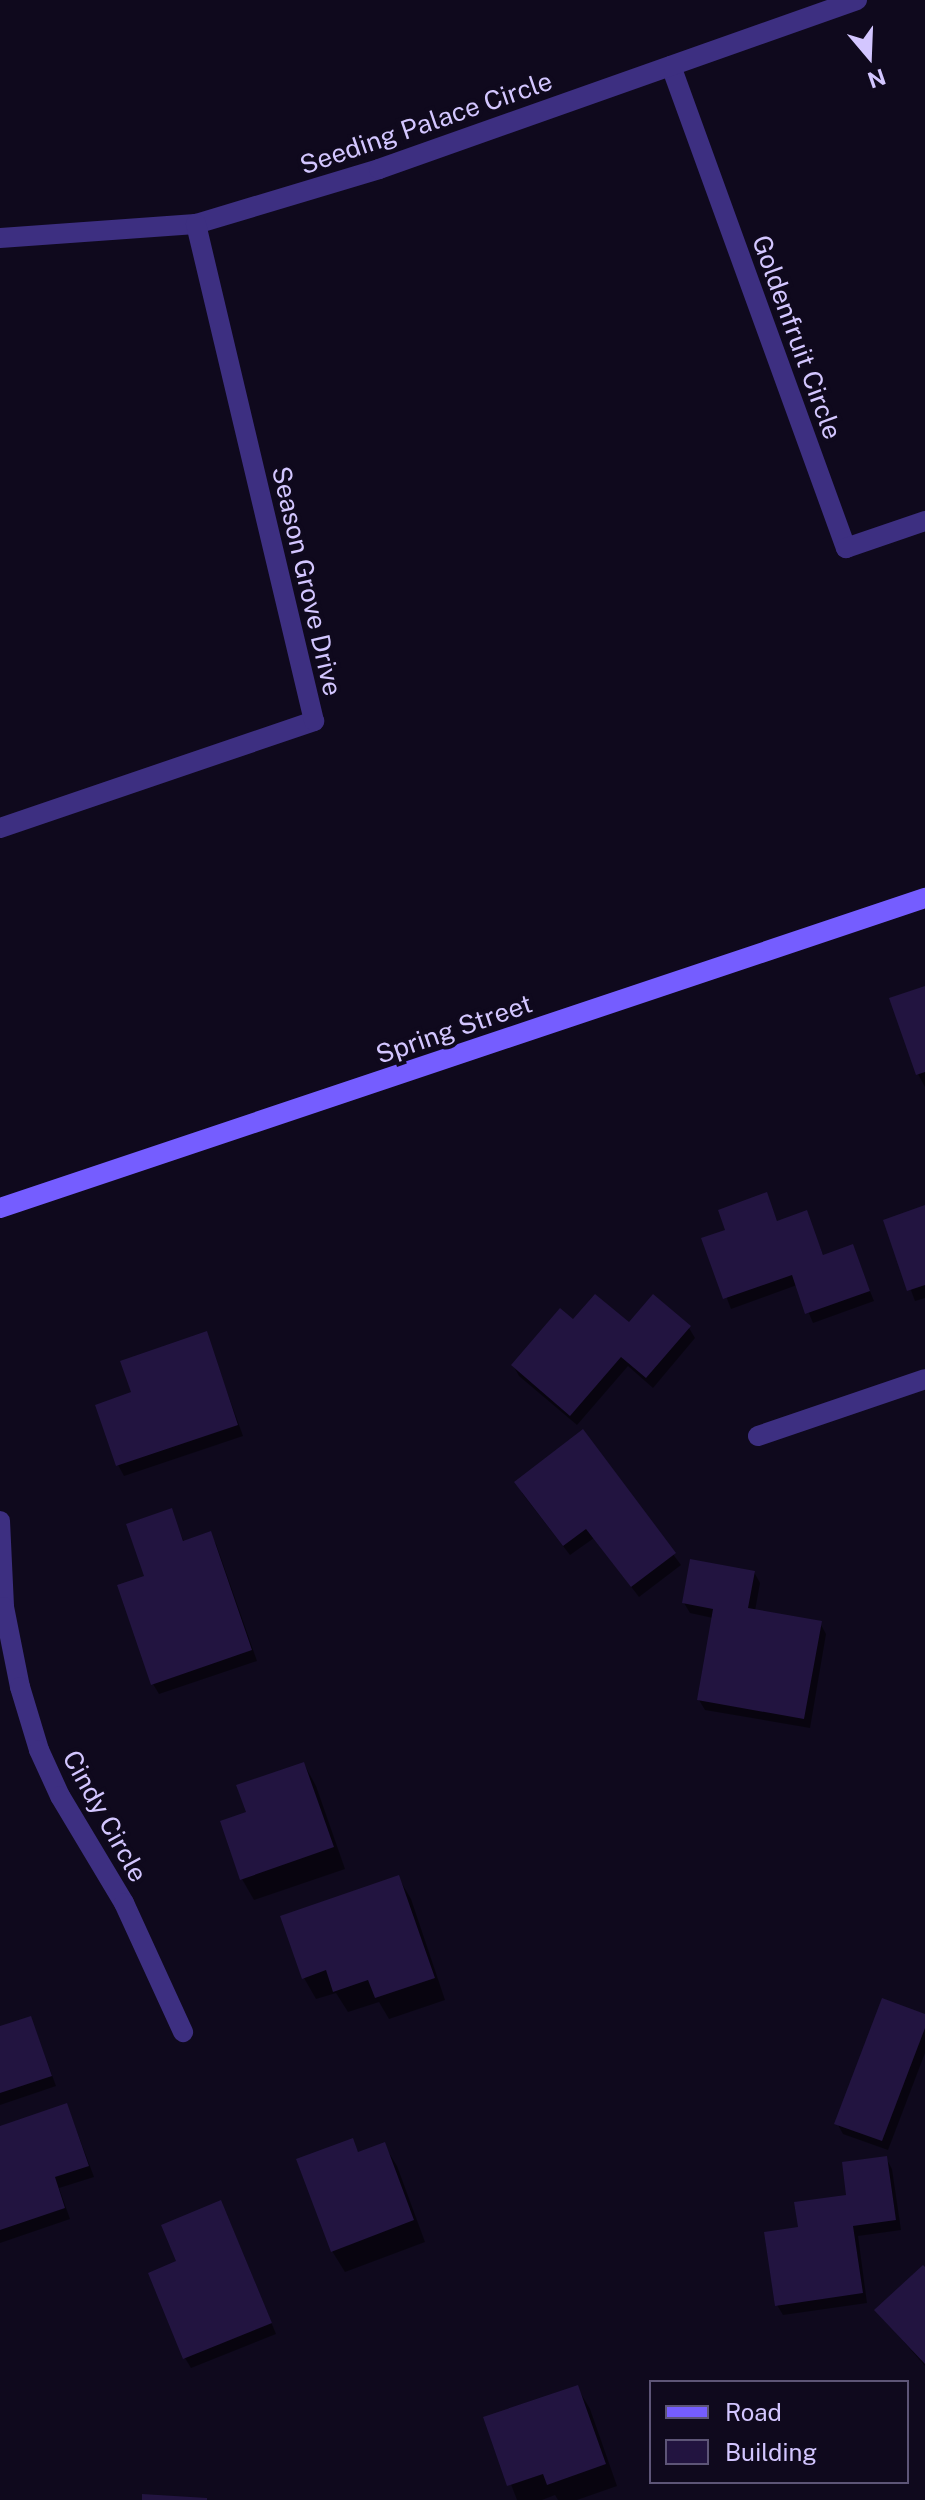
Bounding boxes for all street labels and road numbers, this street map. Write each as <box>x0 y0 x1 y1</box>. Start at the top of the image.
street label: Seeding Palace Circle <box>296 65 556 181</box>
street label: Goldenfruit Circle <box>746 231 848 443</box>
street label: Season Grove Drive <box>265 463 349 699</box>
street label: Spring Street <box>372 988 536 1070</box>
street label: Cindy Circle <box>56 1745 154 1887</box>

